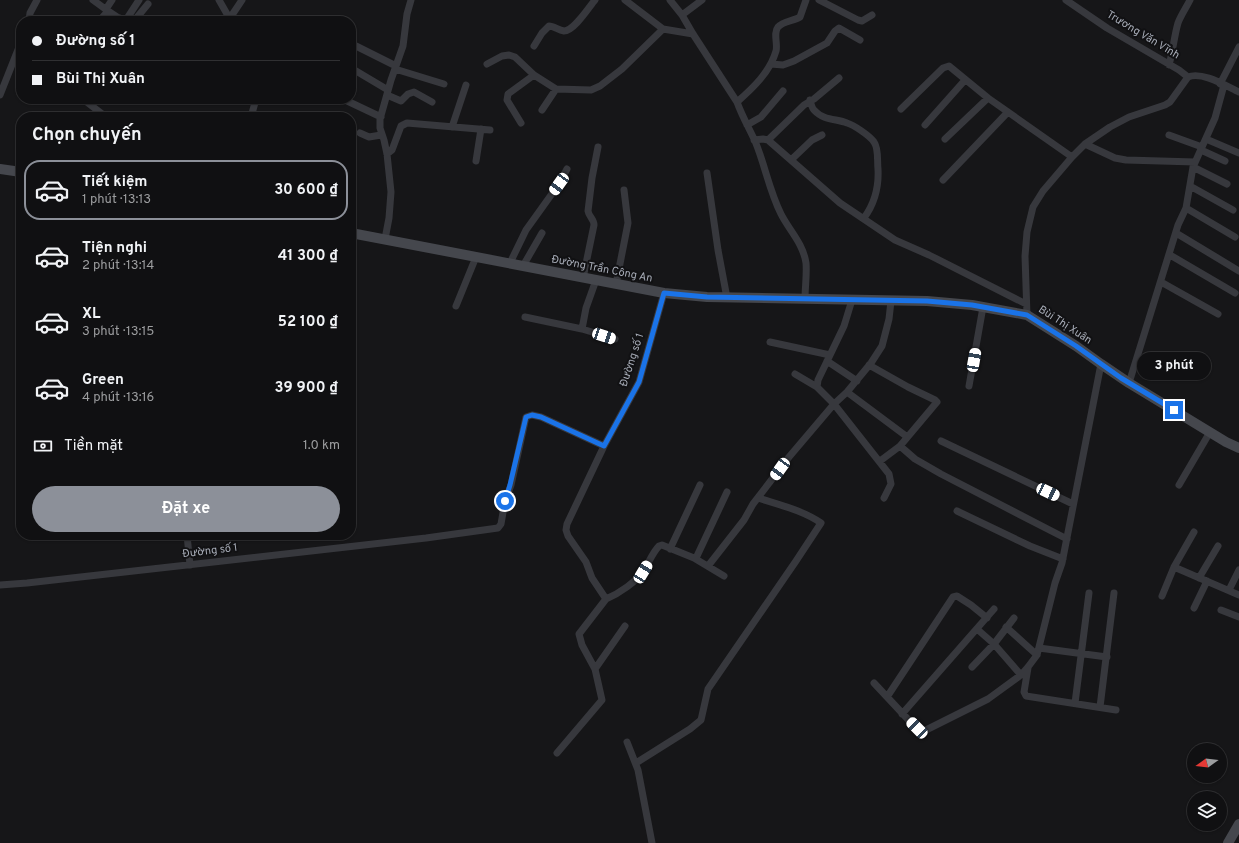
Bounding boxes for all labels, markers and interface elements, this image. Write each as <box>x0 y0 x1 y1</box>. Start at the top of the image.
street label: Trương Văn Vĩnh <box>1104 8 1182 62</box>
text: Đường số 1 <box>56 32 135 51</box>
text: Bùi Thị Xuân <box>56 70 145 89</box>
text: Chọn chuyến <box>32 124 142 147</box>
car <box>547 171 571 197</box>
icon: car <box>34 172 70 208</box>
text: Tiết kiệm <box>82 173 147 192</box>
text: 30 600 ₫ <box>274 181 338 200</box>
text: 1 phút · 13:13 <box>82 192 151 208</box>
icon: car <box>34 238 70 274</box>
text: Tiện nghi <box>82 239 147 258</box>
text: 41 300 ₫ <box>278 247 338 266</box>
street label: Đường Trần Công An <box>550 252 654 286</box>
text: 2 phút · 13:14 <box>82 258 154 274</box>
street label: Bùi Thị Xuân <box>1036 302 1094 348</box>
icon: car <box>34 304 70 340</box>
text: XL <box>82 305 100 324</box>
text: 52 100 ₫ <box>278 313 338 332</box>
text: 3 phút · 13:15 <box>82 324 154 340</box>
car <box>591 327 617 345</box>
street label: Đường số 1 <box>617 331 647 389</box>
car <box>966 347 982 373</box>
callout: 3 phút <box>1137 352 1211 380</box>
text: 3 phút <box>1154 358 1194 374</box>
icon: car <box>34 370 70 406</box>
text: Green <box>82 371 124 390</box>
text: 39 900 ₫ <box>275 379 338 398</box>
text: 4 phút · 13:16 <box>82 390 154 406</box>
route end <box>1165 401 1183 419</box>
icon: cash <box>32 435 54 457</box>
text: Tiền mặt <box>64 437 123 456</box>
text: 1.0 km <box>303 438 340 454</box>
car <box>768 456 792 482</box>
car <box>1035 481 1061 503</box>
button: Đặt xe <box>32 486 340 532</box>
route start <box>496 492 514 510</box>
street label: Đường số 1 <box>182 541 238 561</box>
car <box>632 559 654 585</box>
car <box>904 715 930 741</box>
north arrow <box>1187 743 1227 783</box>
map controls <box>1187 743 1227 831</box>
button: layers <box>1187 791 1227 831</box>

